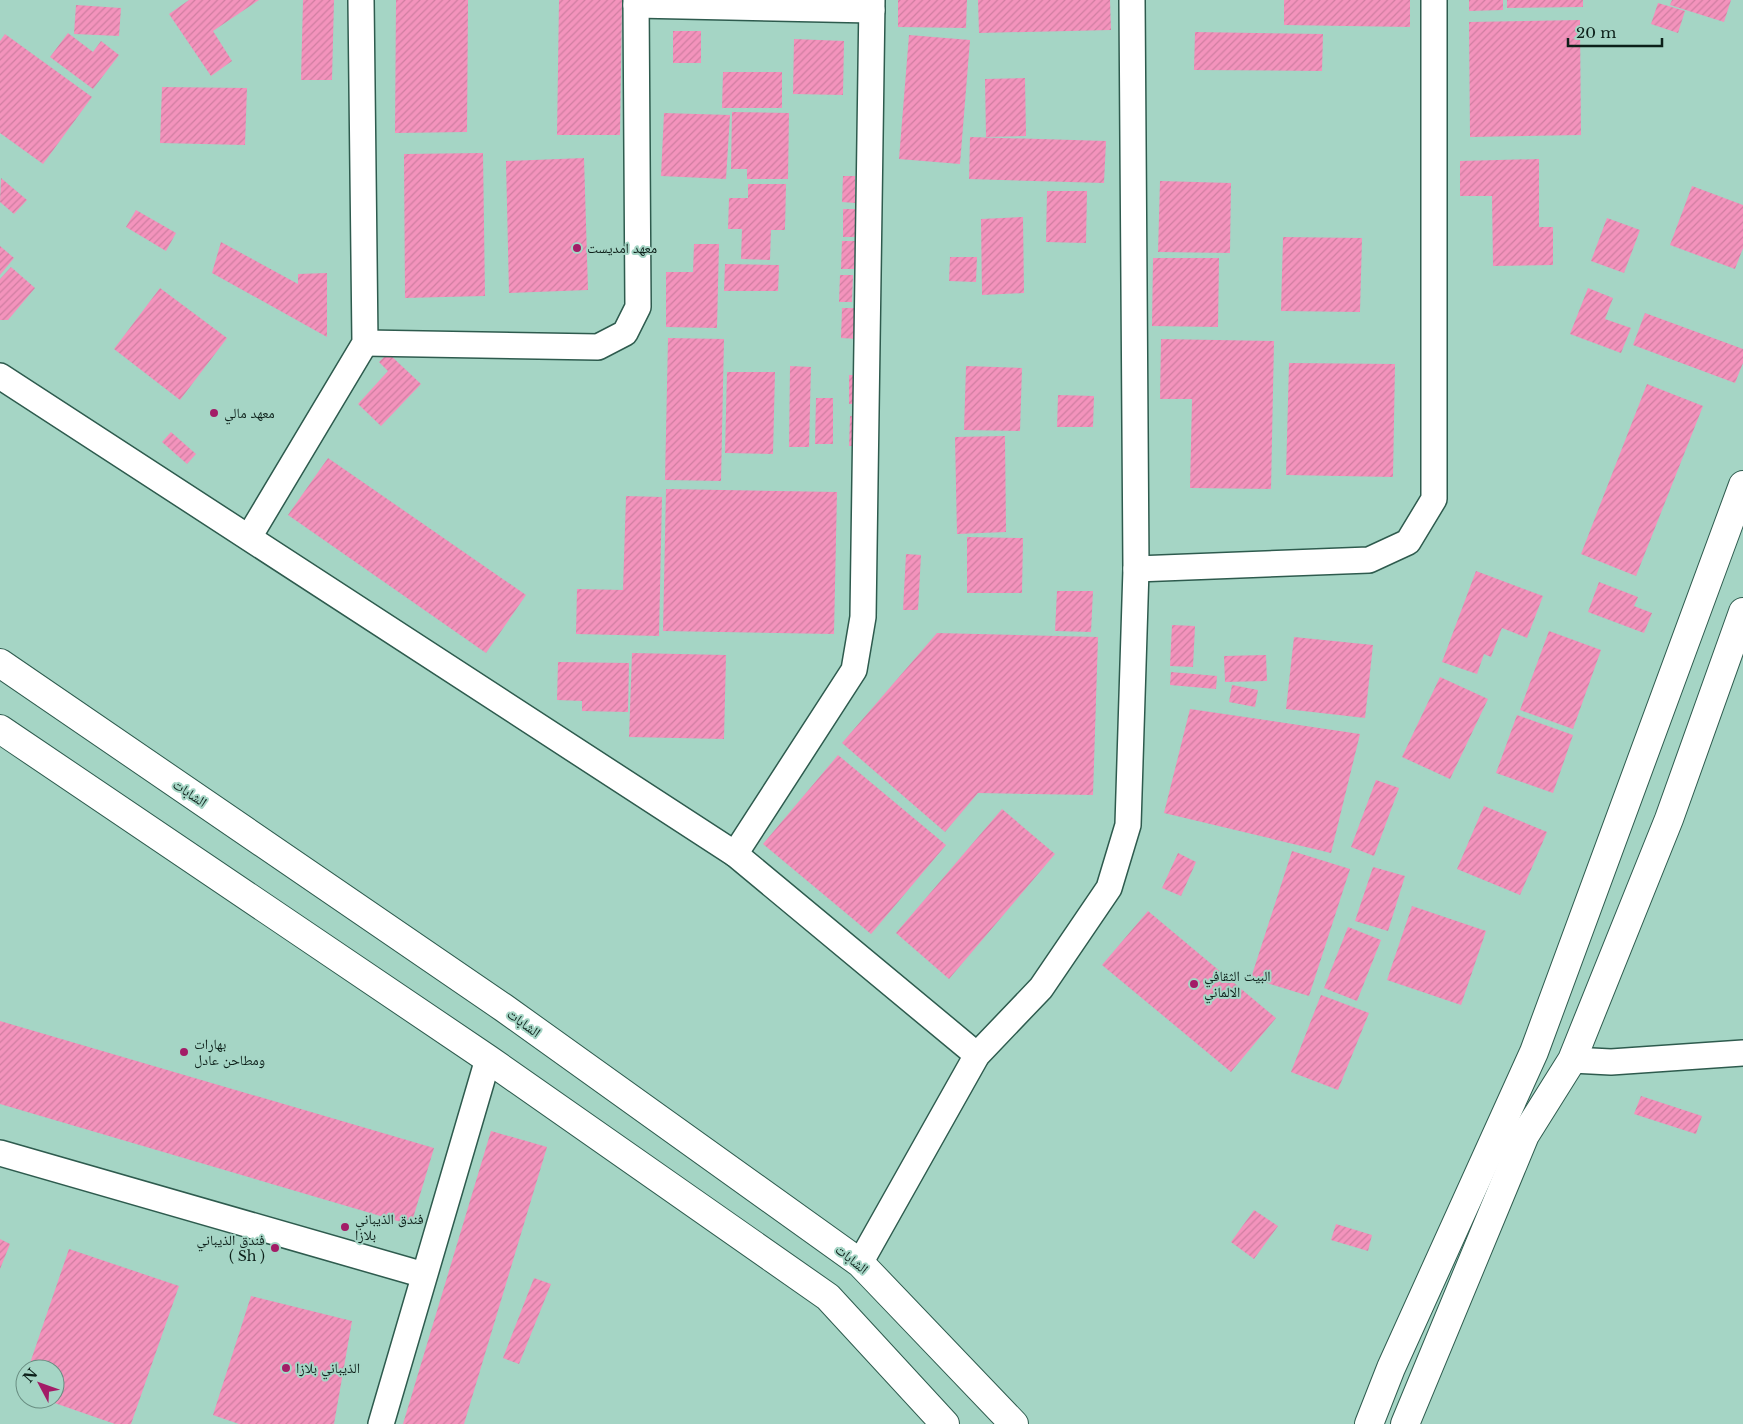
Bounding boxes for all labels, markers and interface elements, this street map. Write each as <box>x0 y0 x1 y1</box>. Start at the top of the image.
scale bar <box>1568 15 1662 47</box>
text: 20 m <box>1576 23 1616 42</box>
place label: معهد امديست <box>587 239 657 257</box>
marker: معهد امديست <box>571 242 583 254</box>
place label: معهد مالي <box>224 404 275 425</box>
marker: معهد مالي <box>208 407 220 419</box>
street label: الشابات <box>169 775 211 811</box>
place label: البيت الثقافي الالماني <box>1204 967 1271 1004</box>
marker: البيت الثقافي الالماني <box>1188 978 1200 990</box>
street label: الشابات <box>504 1005 544 1041</box>
place label: بهارات ومطاحن عادل <box>194 1035 265 1069</box>
marker: بهارات ومطاحن عادل <box>178 1046 190 1058</box>
place label: فندق الذيباني بلازا <box>355 1210 424 1244</box>
marker: فندق الذيباني بلازا <box>339 1221 351 1233</box>
place label: فندق الذيباني ( Sh ) <box>196 1231 265 1265</box>
street label: الشابات <box>832 1240 872 1278</box>
marker: فندق الذيباني ( Sh ) <box>269 1242 281 1254</box>
north arrow <box>15 1359 65 1409</box>
place label: الذيباني بلازا <box>296 1359 360 1380</box>
marker: الذيباني بلازا <box>280 1362 292 1374</box>
text: N <box>19 1365 41 1386</box>

